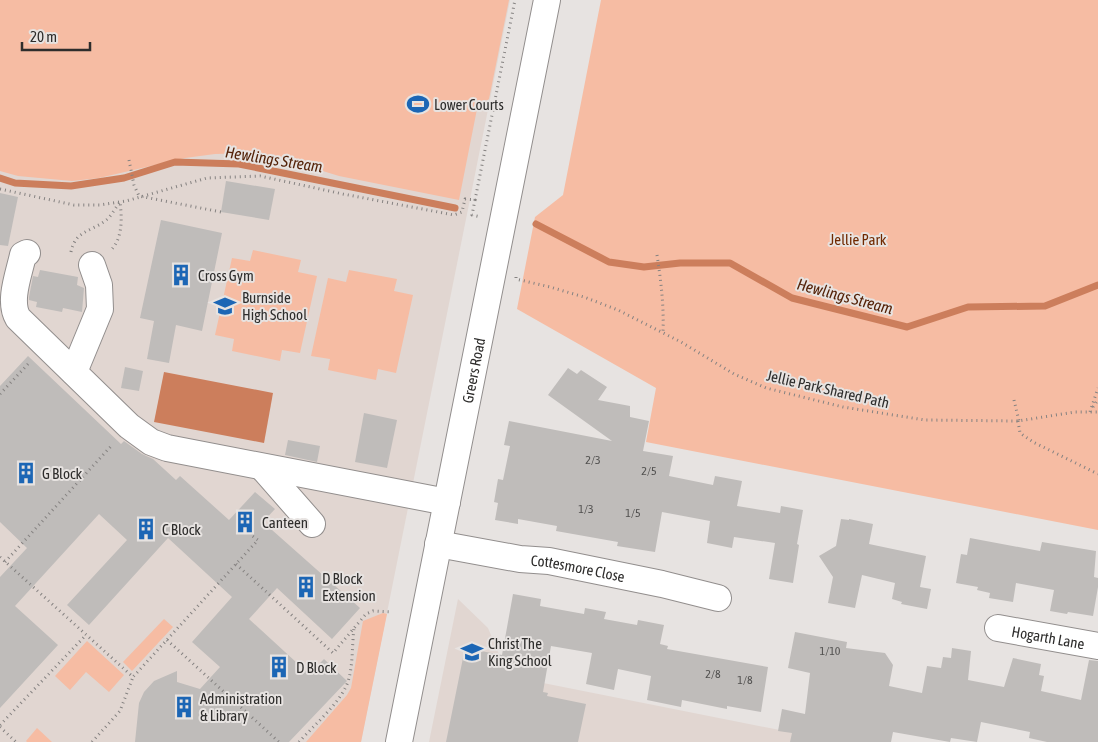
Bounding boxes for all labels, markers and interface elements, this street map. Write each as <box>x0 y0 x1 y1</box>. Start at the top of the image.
scale bar <box>22 20 90 52</box>
text: 20 m <box>30 28 57 45</box>
sports icon: Lower Courts <box>405 91 431 117</box>
place label: Lower Courts <box>434 96 504 113</box>
water label: Hewlings Stream <box>224 142 325 177</box>
park label: Jellie Park <box>830 231 887 248</box>
building icon: Cross Gym <box>168 262 194 288</box>
place label: Cross Gym <box>198 267 254 284</box>
water label: Hewlings Stream <box>795 275 895 319</box>
place label: Burnside High School <box>242 289 307 323</box>
school or university icon: Burnside High School <box>212 293 238 319</box>
street label: Greers Road <box>458 336 488 405</box>
street label: Jellie Park Shared Path <box>765 367 891 411</box>
house number: 2/3 <box>585 453 601 467</box>
building icon: G Block <box>13 460 39 486</box>
house number: 2/5 <box>641 464 657 478</box>
place label: G Block <box>42 465 83 482</box>
house number: 1/3 <box>578 502 594 516</box>
house number: 1/5 <box>625 506 641 520</box>
building icon: Canteen <box>232 509 258 535</box>
place label: Canteen <box>262 514 308 531</box>
building icon: C Block <box>133 516 159 542</box>
place label: C Block <box>162 521 201 538</box>
street label: Cottesmore Close <box>530 551 627 585</box>
place label: D Block Extension <box>322 570 376 604</box>
building icon: D Block Extension <box>293 574 319 600</box>
street label: Hogarth Lane <box>1010 622 1086 652</box>
place label: Christ The King School <box>488 635 552 669</box>
school or university icon: Christ The King School <box>459 639 485 665</box>
house number: 1/10 <box>820 644 841 658</box>
building icon: D Block <box>266 654 292 680</box>
place label: D Block <box>296 659 337 676</box>
house number: 2/8 <box>705 667 721 681</box>
house number: 1/8 <box>737 673 753 687</box>
place label: Administration & Library <box>200 690 282 724</box>
building icon: Administration & Library <box>171 694 197 720</box>

